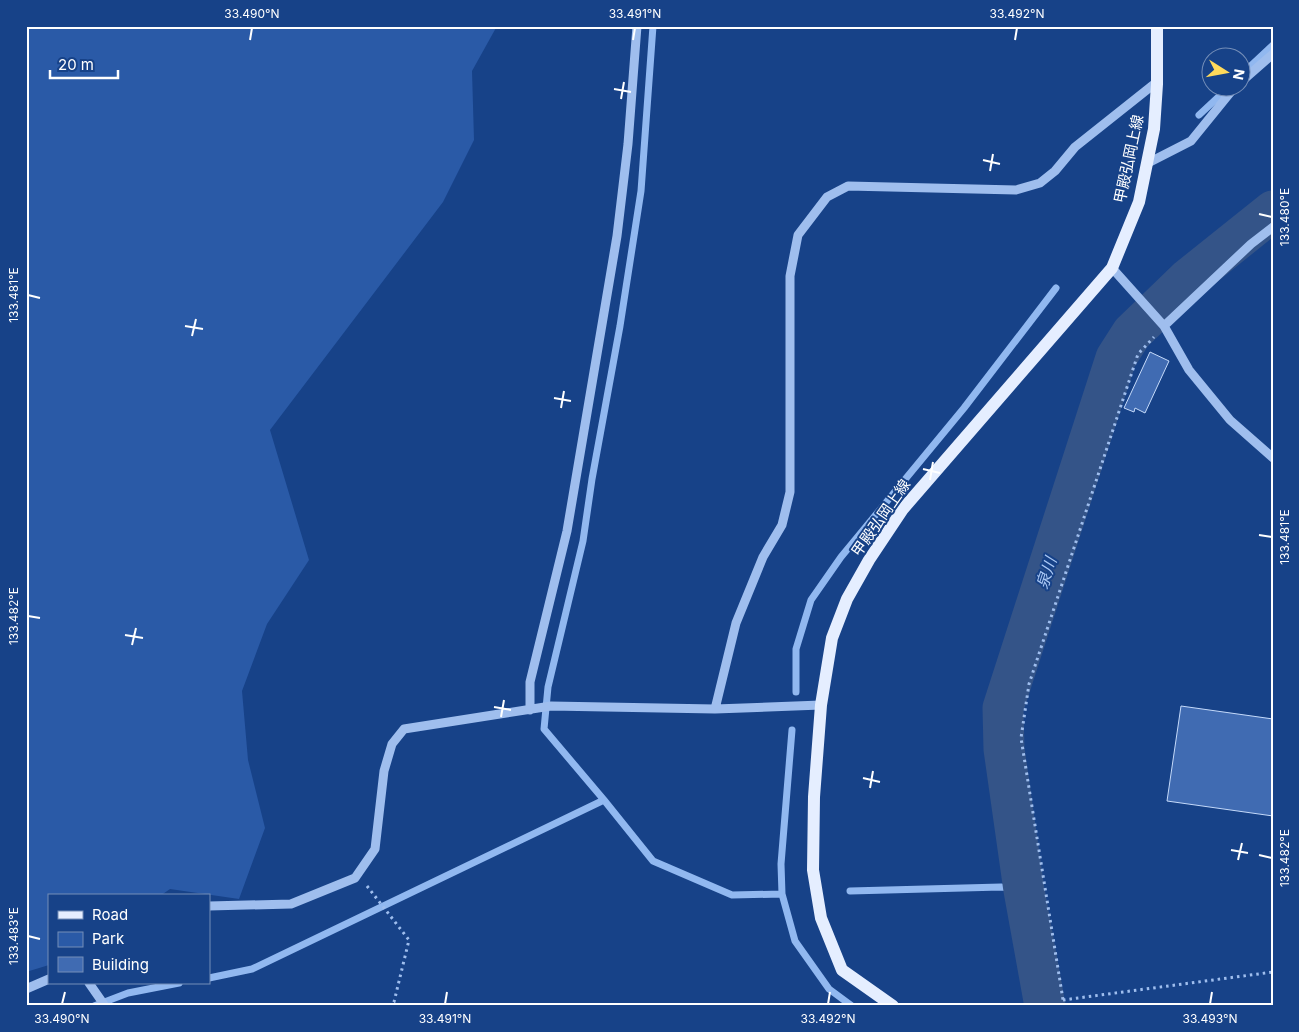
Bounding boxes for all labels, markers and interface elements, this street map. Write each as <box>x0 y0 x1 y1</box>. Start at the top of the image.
text: 33.490°N <box>224 6 280 21</box>
text: 33.491°N <box>609 6 661 21</box>
text: 33.492°N <box>989 6 1045 21</box>
scale bar <box>50 48 118 80</box>
north arrow <box>1202 48 1252 98</box>
text: 20 m <box>58 55 94 74</box>
text: N <box>1230 68 1249 81</box>
street label: 甲殿弘岡上線 <box>1110 113 1147 205</box>
text: 133.480°E <box>1277 188 1292 246</box>
text: 133.481°E <box>6 267 21 323</box>
street label: 甲殿弘岡上線 <box>847 475 914 560</box>
text: 133.481°E <box>1277 509 1292 565</box>
water label: 泉川 <box>1032 553 1061 591</box>
text: 133.482°E <box>6 587 21 645</box>
text: 133.482°E <box>1277 829 1292 887</box>
legend <box>48 894 210 984</box>
text: Road <box>92 905 128 924</box>
text: 133.483°E <box>6 907 21 965</box>
text: Park <box>92 929 125 948</box>
text: Building <box>92 955 149 974</box>
text: 33.490°N <box>34 1011 90 1026</box>
text: 33.491°N <box>419 1011 471 1026</box>
text: 33.492°N <box>800 1011 856 1026</box>
text: 33.493°N <box>1183 1011 1237 1026</box>

